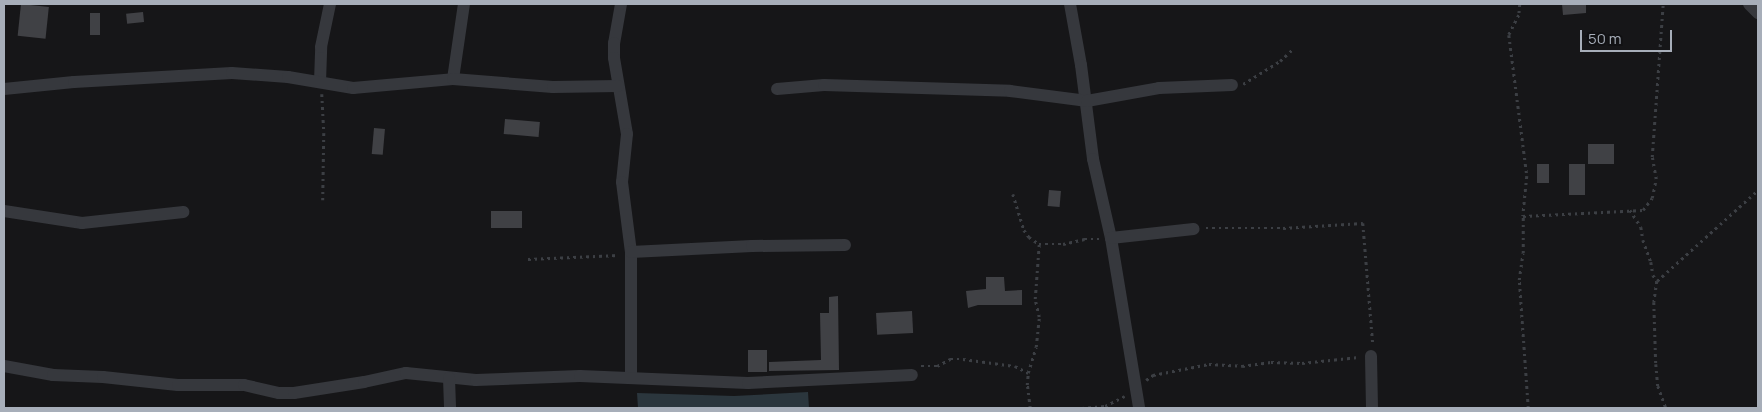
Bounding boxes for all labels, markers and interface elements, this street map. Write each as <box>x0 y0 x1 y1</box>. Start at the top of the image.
scale bar <box>1582 20 1674 52</box>
text: 50 m <box>1588 28 1622 49</box>

